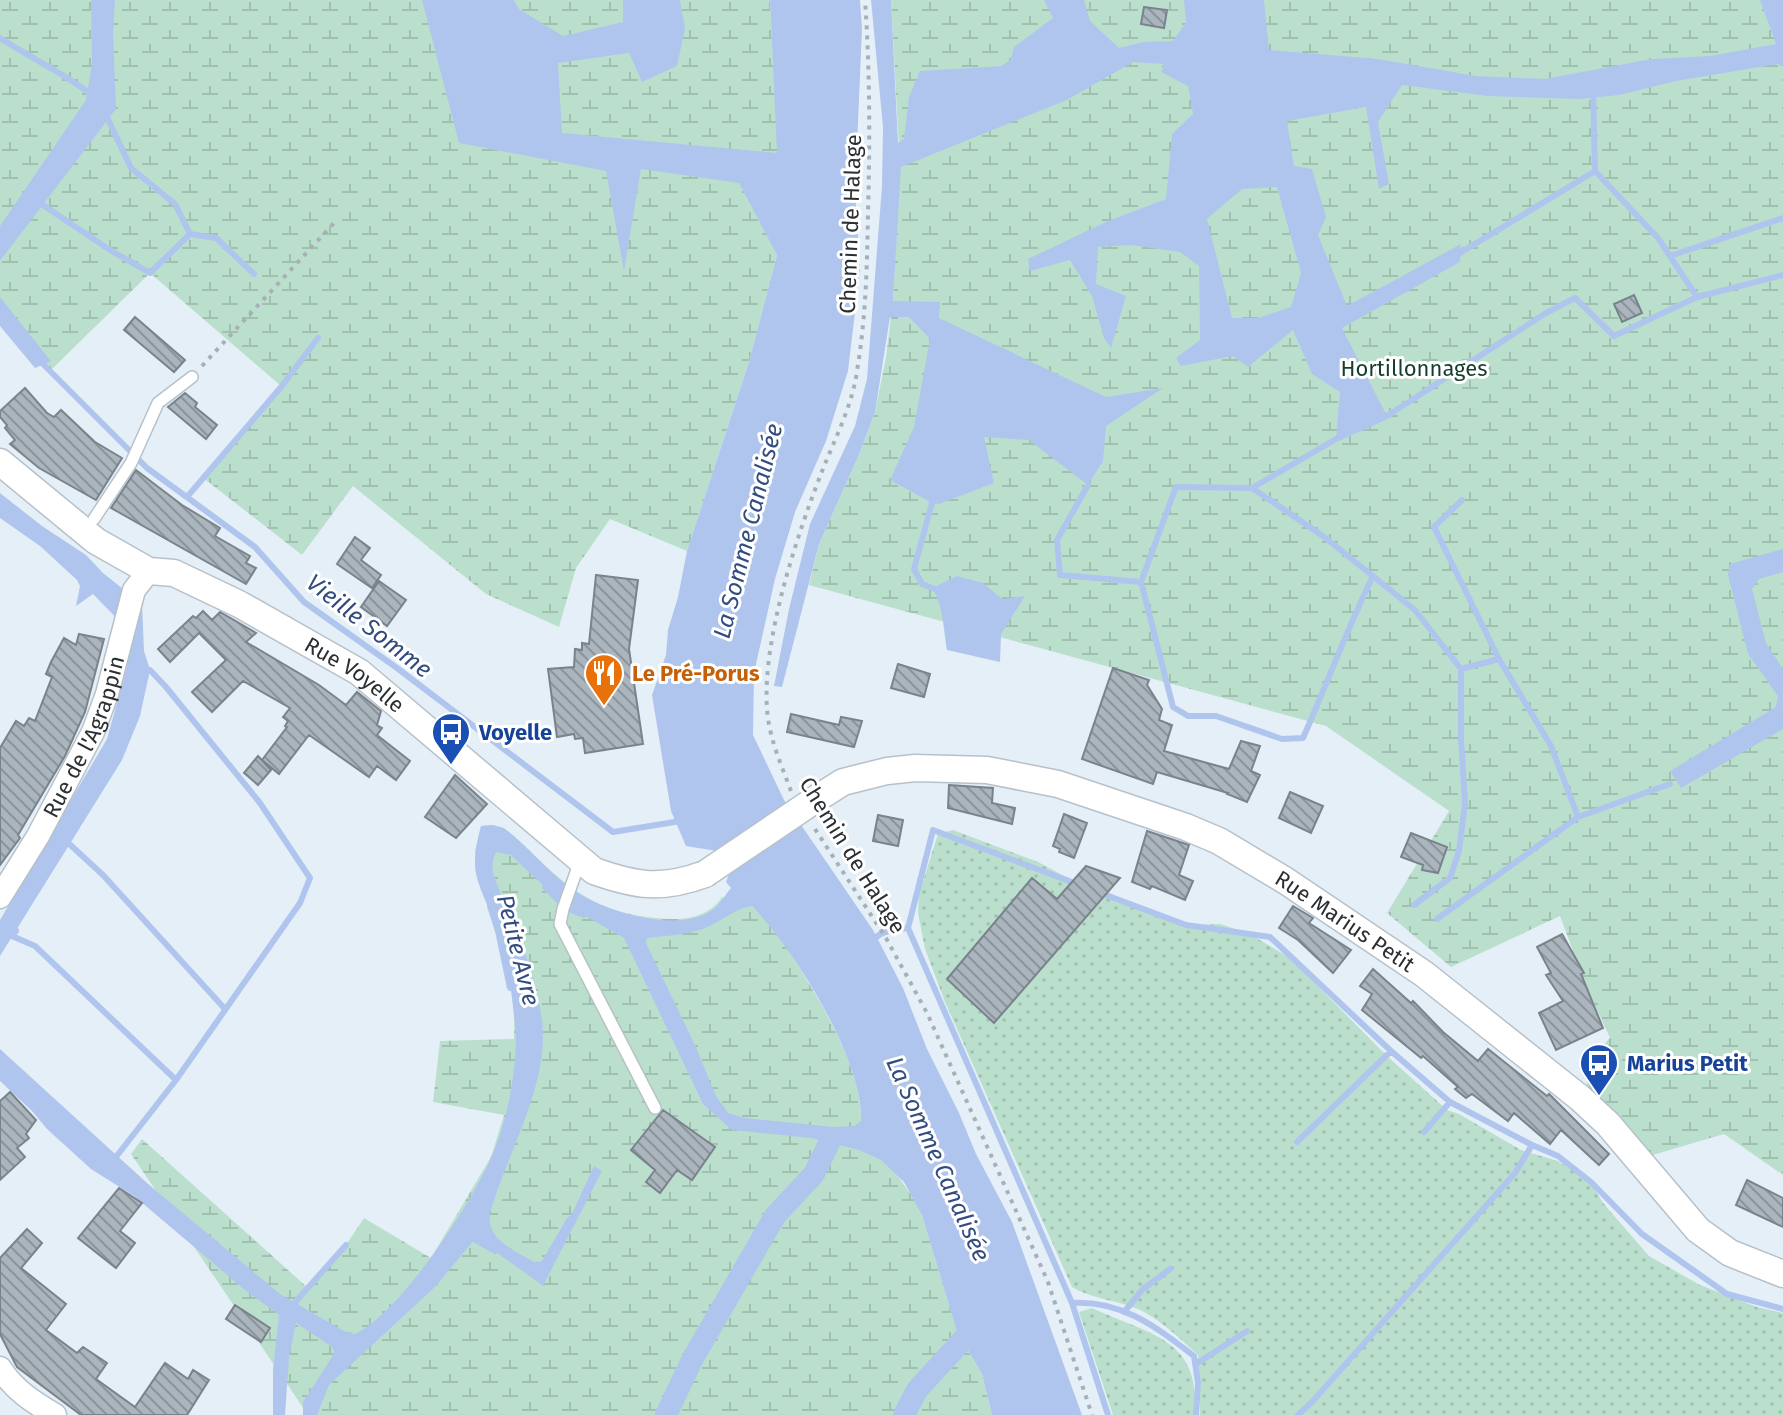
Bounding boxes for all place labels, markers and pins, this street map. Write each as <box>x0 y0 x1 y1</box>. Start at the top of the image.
restaurant icon: Le Pré-Porus <box>583 652 625 707</box>
place label: Le Pré-Porus <box>632 660 760 687</box>
bus stop icon: Voyelle <box>430 711 472 766</box>
place label: Voyelle <box>478 719 552 746</box>
bus stop icon: Marius Petit <box>1578 1042 1620 1097</box>
place label: Marius Petit <box>1627 1050 1748 1077</box>

